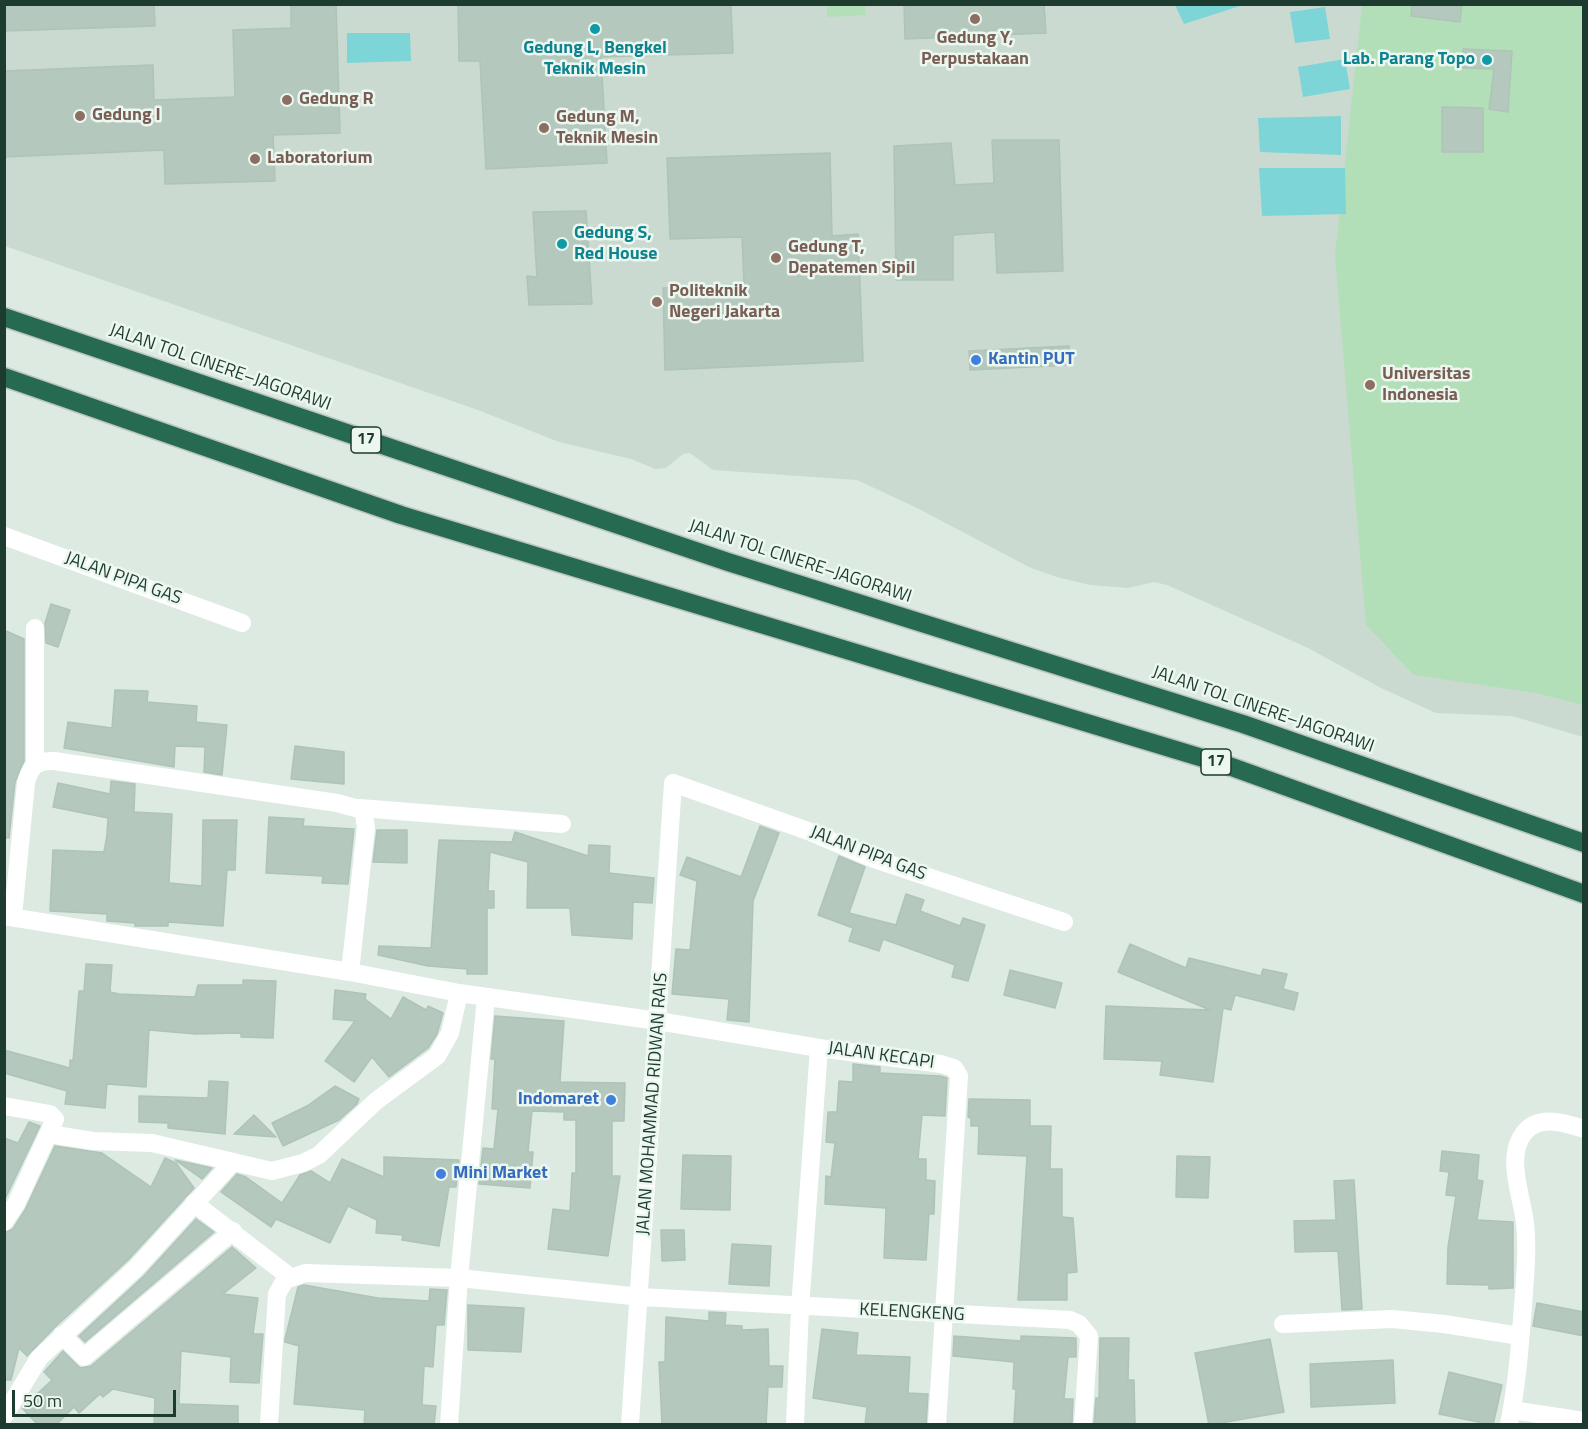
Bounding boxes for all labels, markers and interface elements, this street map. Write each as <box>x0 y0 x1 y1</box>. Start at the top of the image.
marker: Gedung Y, Perpustakaan <box>968 12 982 26</box>
marker: Gedung L, Bengkel Teknik Mesin <box>588 22 602 36</box>
place label: Gedung Y, Perpustakaan <box>921 28 1029 70</box>
place label: Gedung L, Bengkel Teknik Mesin <box>523 38 667 80</box>
place label: Lab. Parang Topo <box>1343 49 1475 71</box>
marker: Lab. Parang Topo <box>1480 53 1494 67</box>
place label: Gedung R <box>299 89 374 111</box>
marker: Gedung R <box>280 93 294 107</box>
place label: Gedung I <box>92 105 161 127</box>
place label: Gedung M, Teknik Mesin <box>556 107 658 150</box>
marker: Gedung I <box>73 109 87 123</box>
marker: Gedung M, Teknik Mesin <box>537 121 551 135</box>
place label: Laboratorium <box>267 148 372 170</box>
marker: Laboratorium <box>248 152 262 166</box>
place label: Gedung S, Red House <box>574 223 657 266</box>
marker: Gedung S, Red House <box>555 237 569 251</box>
place label: Gedung T, Depatemen Sipil <box>788 237 915 280</box>
marker: Gedung T, Depatemen Sipil <box>769 251 783 265</box>
place label: Politeknik Negeri Jakarta <box>669 281 780 324</box>
marker: Politeknik Negeri Jakarta <box>650 295 664 309</box>
street label: JALAN TOL CINERE–JAGORAWI <box>106 320 334 416</box>
place label: Kantin PUT <box>988 349 1075 371</box>
marker: Kantin PUT <box>969 353 983 367</box>
place label: Universitas Indonesia <box>1382 364 1470 406</box>
marker: Universitas Indonesia <box>1363 378 1377 392</box>
road number: 17 <box>351 427 381 453</box>
street label: JALAN TOL CINERE–JAGORAWI <box>686 516 914 608</box>
street label: JALAN PIPA GAS <box>62 548 184 610</box>
street label: JALAN TOL CINERE–JAGORAWI <box>1149 662 1377 758</box>
road number: 17 <box>1201 749 1231 775</box>
street label: JALAN PIPA GAS <box>807 822 929 886</box>
street label: JALAN MOHAMMAD RIDWAN RAIS <box>633 972 673 1236</box>
street label: JALAN KECAPI <box>826 1038 936 1074</box>
place label: Indomaret <box>518 1089 599 1111</box>
marker: Indomaret <box>604 1093 618 1107</box>
place label: Mini Market <box>453 1163 548 1185</box>
marker: Mini Market <box>434 1167 448 1181</box>
street label: KELENGKENG <box>859 1299 965 1327</box>
scale bar <box>15 1378 178 1416</box>
text: 50 m <box>23 1387 62 1414</box>

